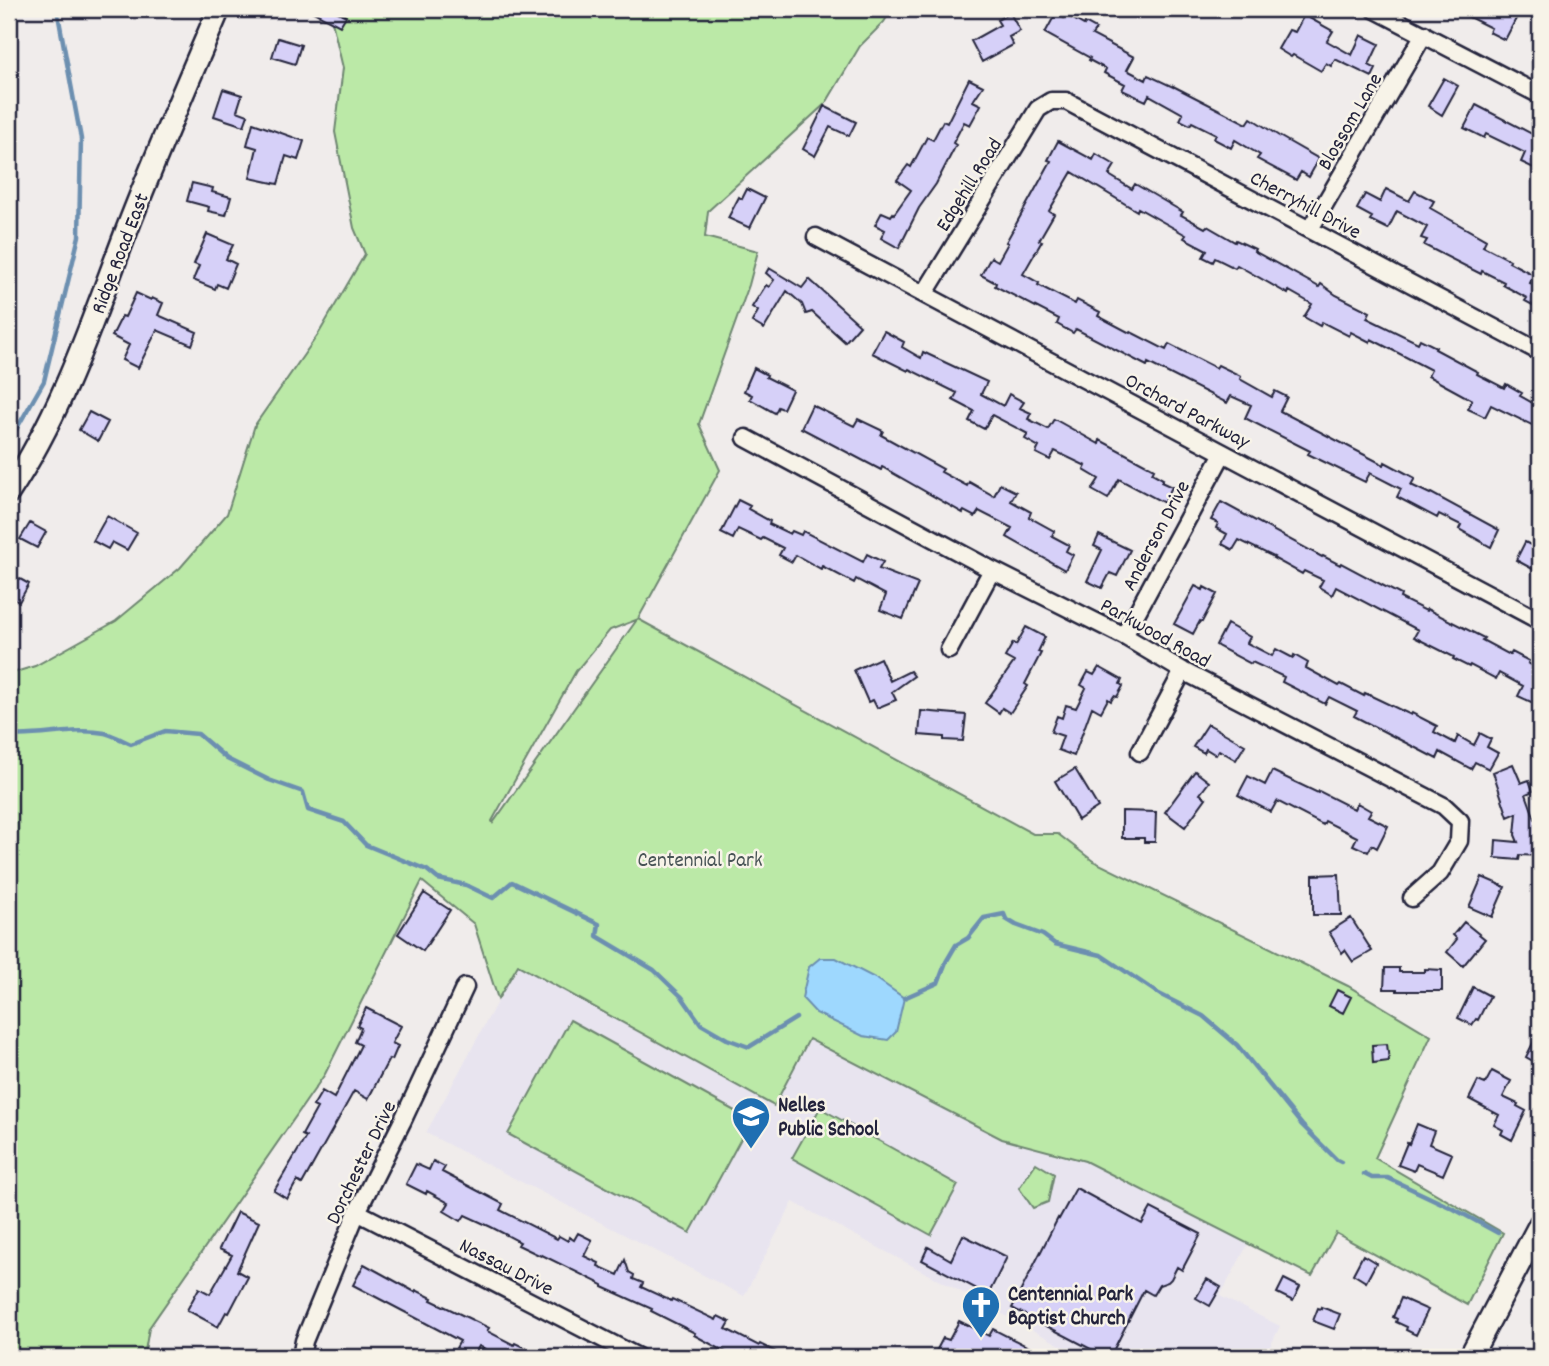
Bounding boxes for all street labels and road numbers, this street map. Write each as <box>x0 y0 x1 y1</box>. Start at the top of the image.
street label: Blossom Lane <box>1312 68 1392 177</box>
street label: Edgehill Road <box>930 133 1011 238</box>
street label: Cherryhill Drive <box>1244 165 1366 249</box>
street label: Ridge Road East <box>85 189 159 319</box>
street label: Orchard Parkway <box>1119 367 1255 458</box>
street label: Anderson Drive <box>1116 476 1199 597</box>
street label: Parkwood Road <box>1094 592 1215 677</box>
street label: Dorchester Drive <box>320 1096 406 1230</box>
street label: Nassau Drive <box>453 1232 558 1305</box>

